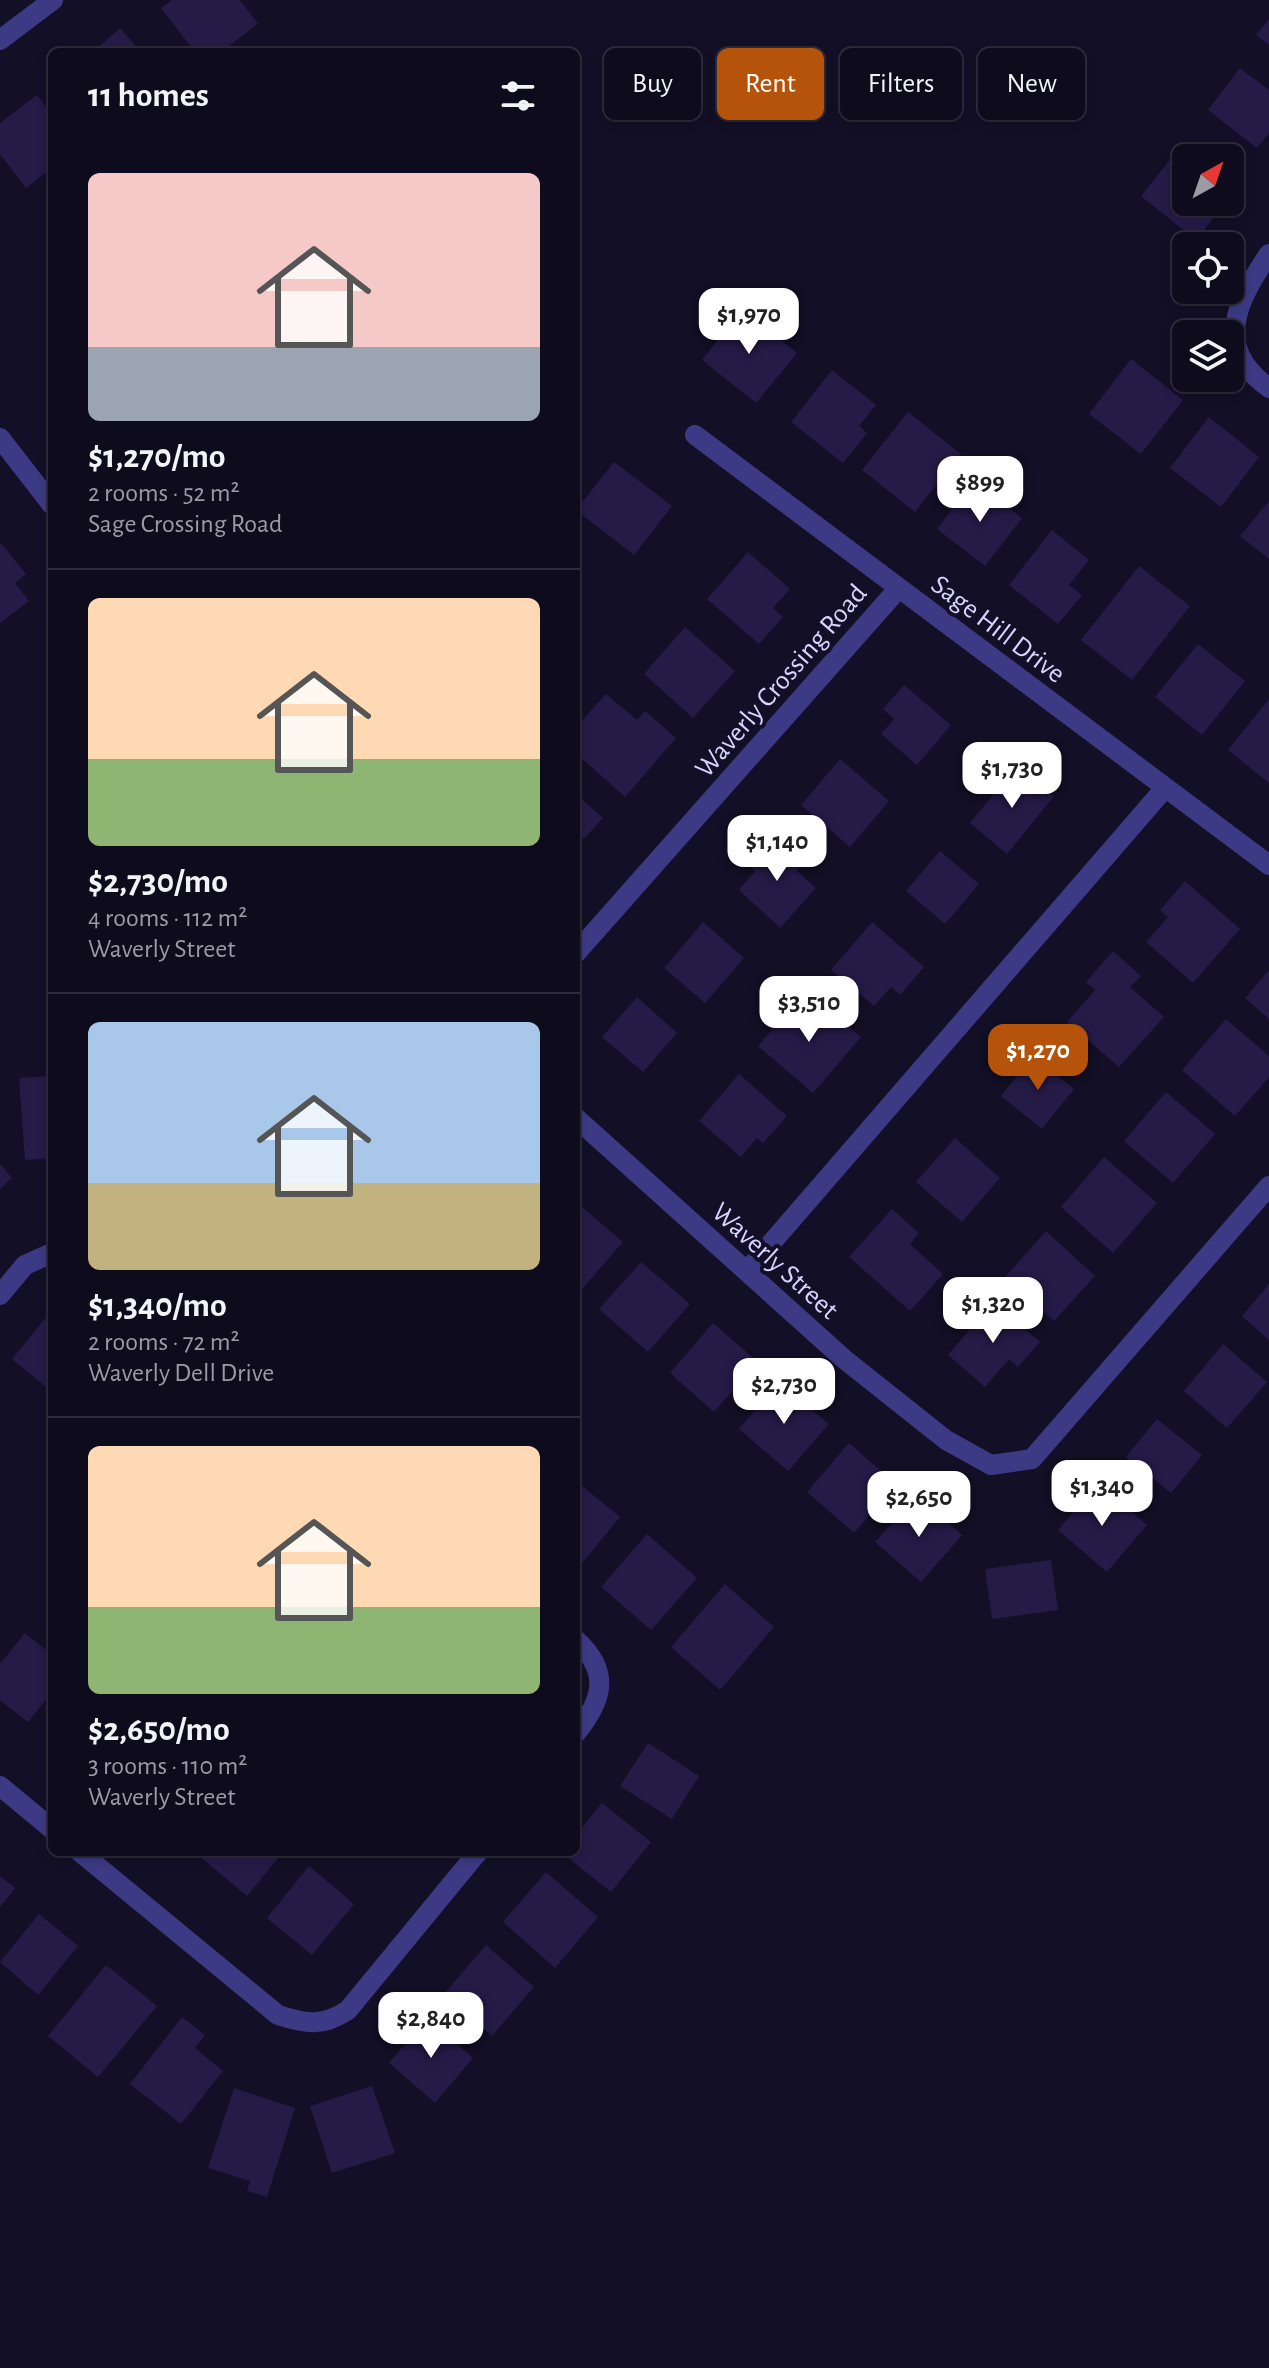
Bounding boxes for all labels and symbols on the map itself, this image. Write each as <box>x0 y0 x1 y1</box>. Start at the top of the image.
north arrow <box>1172 144 1244 216</box>
pin: $1,970 <box>684 288 814 356</box>
pin: $899 <box>933 456 1027 524</box>
street label: Sage Hill Drive <box>926 570 1070 689</box>
street label: Waverly Crossing Road <box>690 579 873 783</box>
pin: $1,730 <box>947 742 1077 810</box>
pin: $1,140 <box>712 815 842 883</box>
pin: $3,510 <box>744 976 874 1044</box>
pin: $1,270 <box>973 1024 1103 1092</box>
street label: Waverly Street <box>706 1198 843 1325</box>
pin: $1,320 <box>928 1277 1058 1345</box>
pin: $2,730 <box>719 1358 849 1426</box>
pin: $1,340 <box>1037 1460 1167 1528</box>
pin: $2,650 <box>854 1471 984 1539</box>
pin: $2,840 <box>366 1992 496 2060</box>

